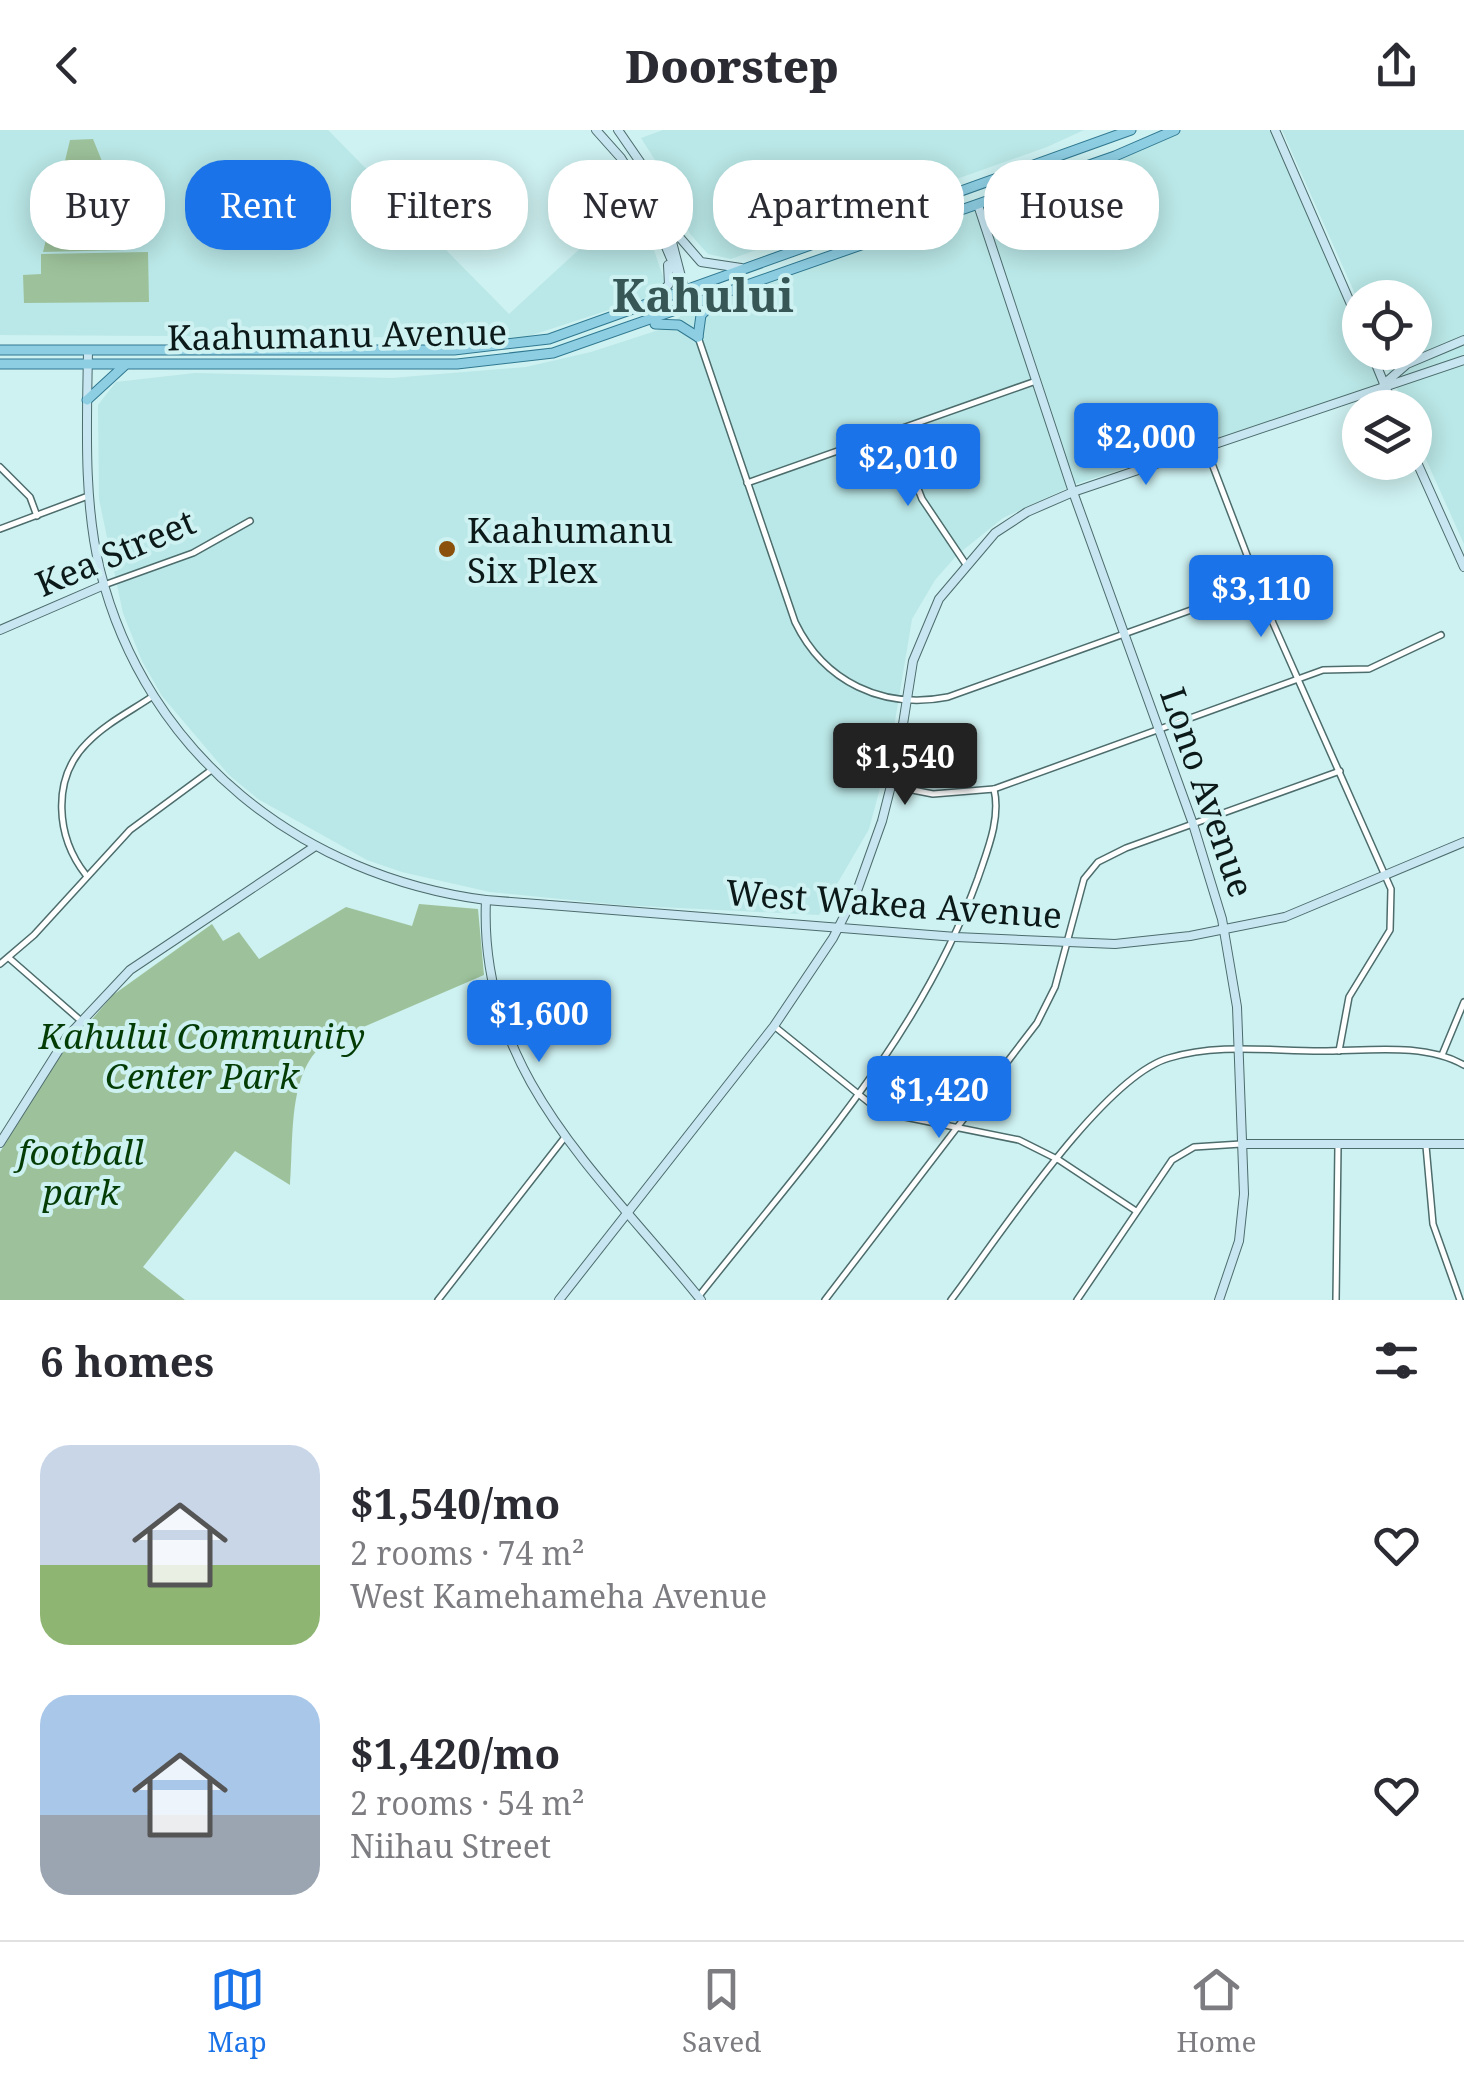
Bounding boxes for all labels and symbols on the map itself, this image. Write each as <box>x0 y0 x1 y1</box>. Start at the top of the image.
district label: Kahului <box>612 264 794 325</box>
street label: Kaahumanu Avenue <box>167 308 507 360</box>
pin: $2,000 <box>1065 403 1227 488</box>
pin: $2,010 <box>827 424 989 509</box>
street label: Kea Street <box>28 497 202 607</box>
place label: Kaahumanu Six Plex <box>467 506 673 593</box>
marker: Kaahumanu Six Plex <box>436 538 458 560</box>
pin: $3,110 <box>1180 555 1342 640</box>
street label: Lono Avenue <box>1150 681 1266 903</box>
pin: $1,540 <box>824 723 986 808</box>
street label: West Wakea Avenue <box>724 868 1064 938</box>
pin: $1,600 <box>458 980 620 1065</box>
park label: Kahului Community Center Park <box>38 1012 365 1099</box>
pin: $1,420 <box>858 1056 1020 1141</box>
park label: football park <box>13 1128 144 1215</box>

